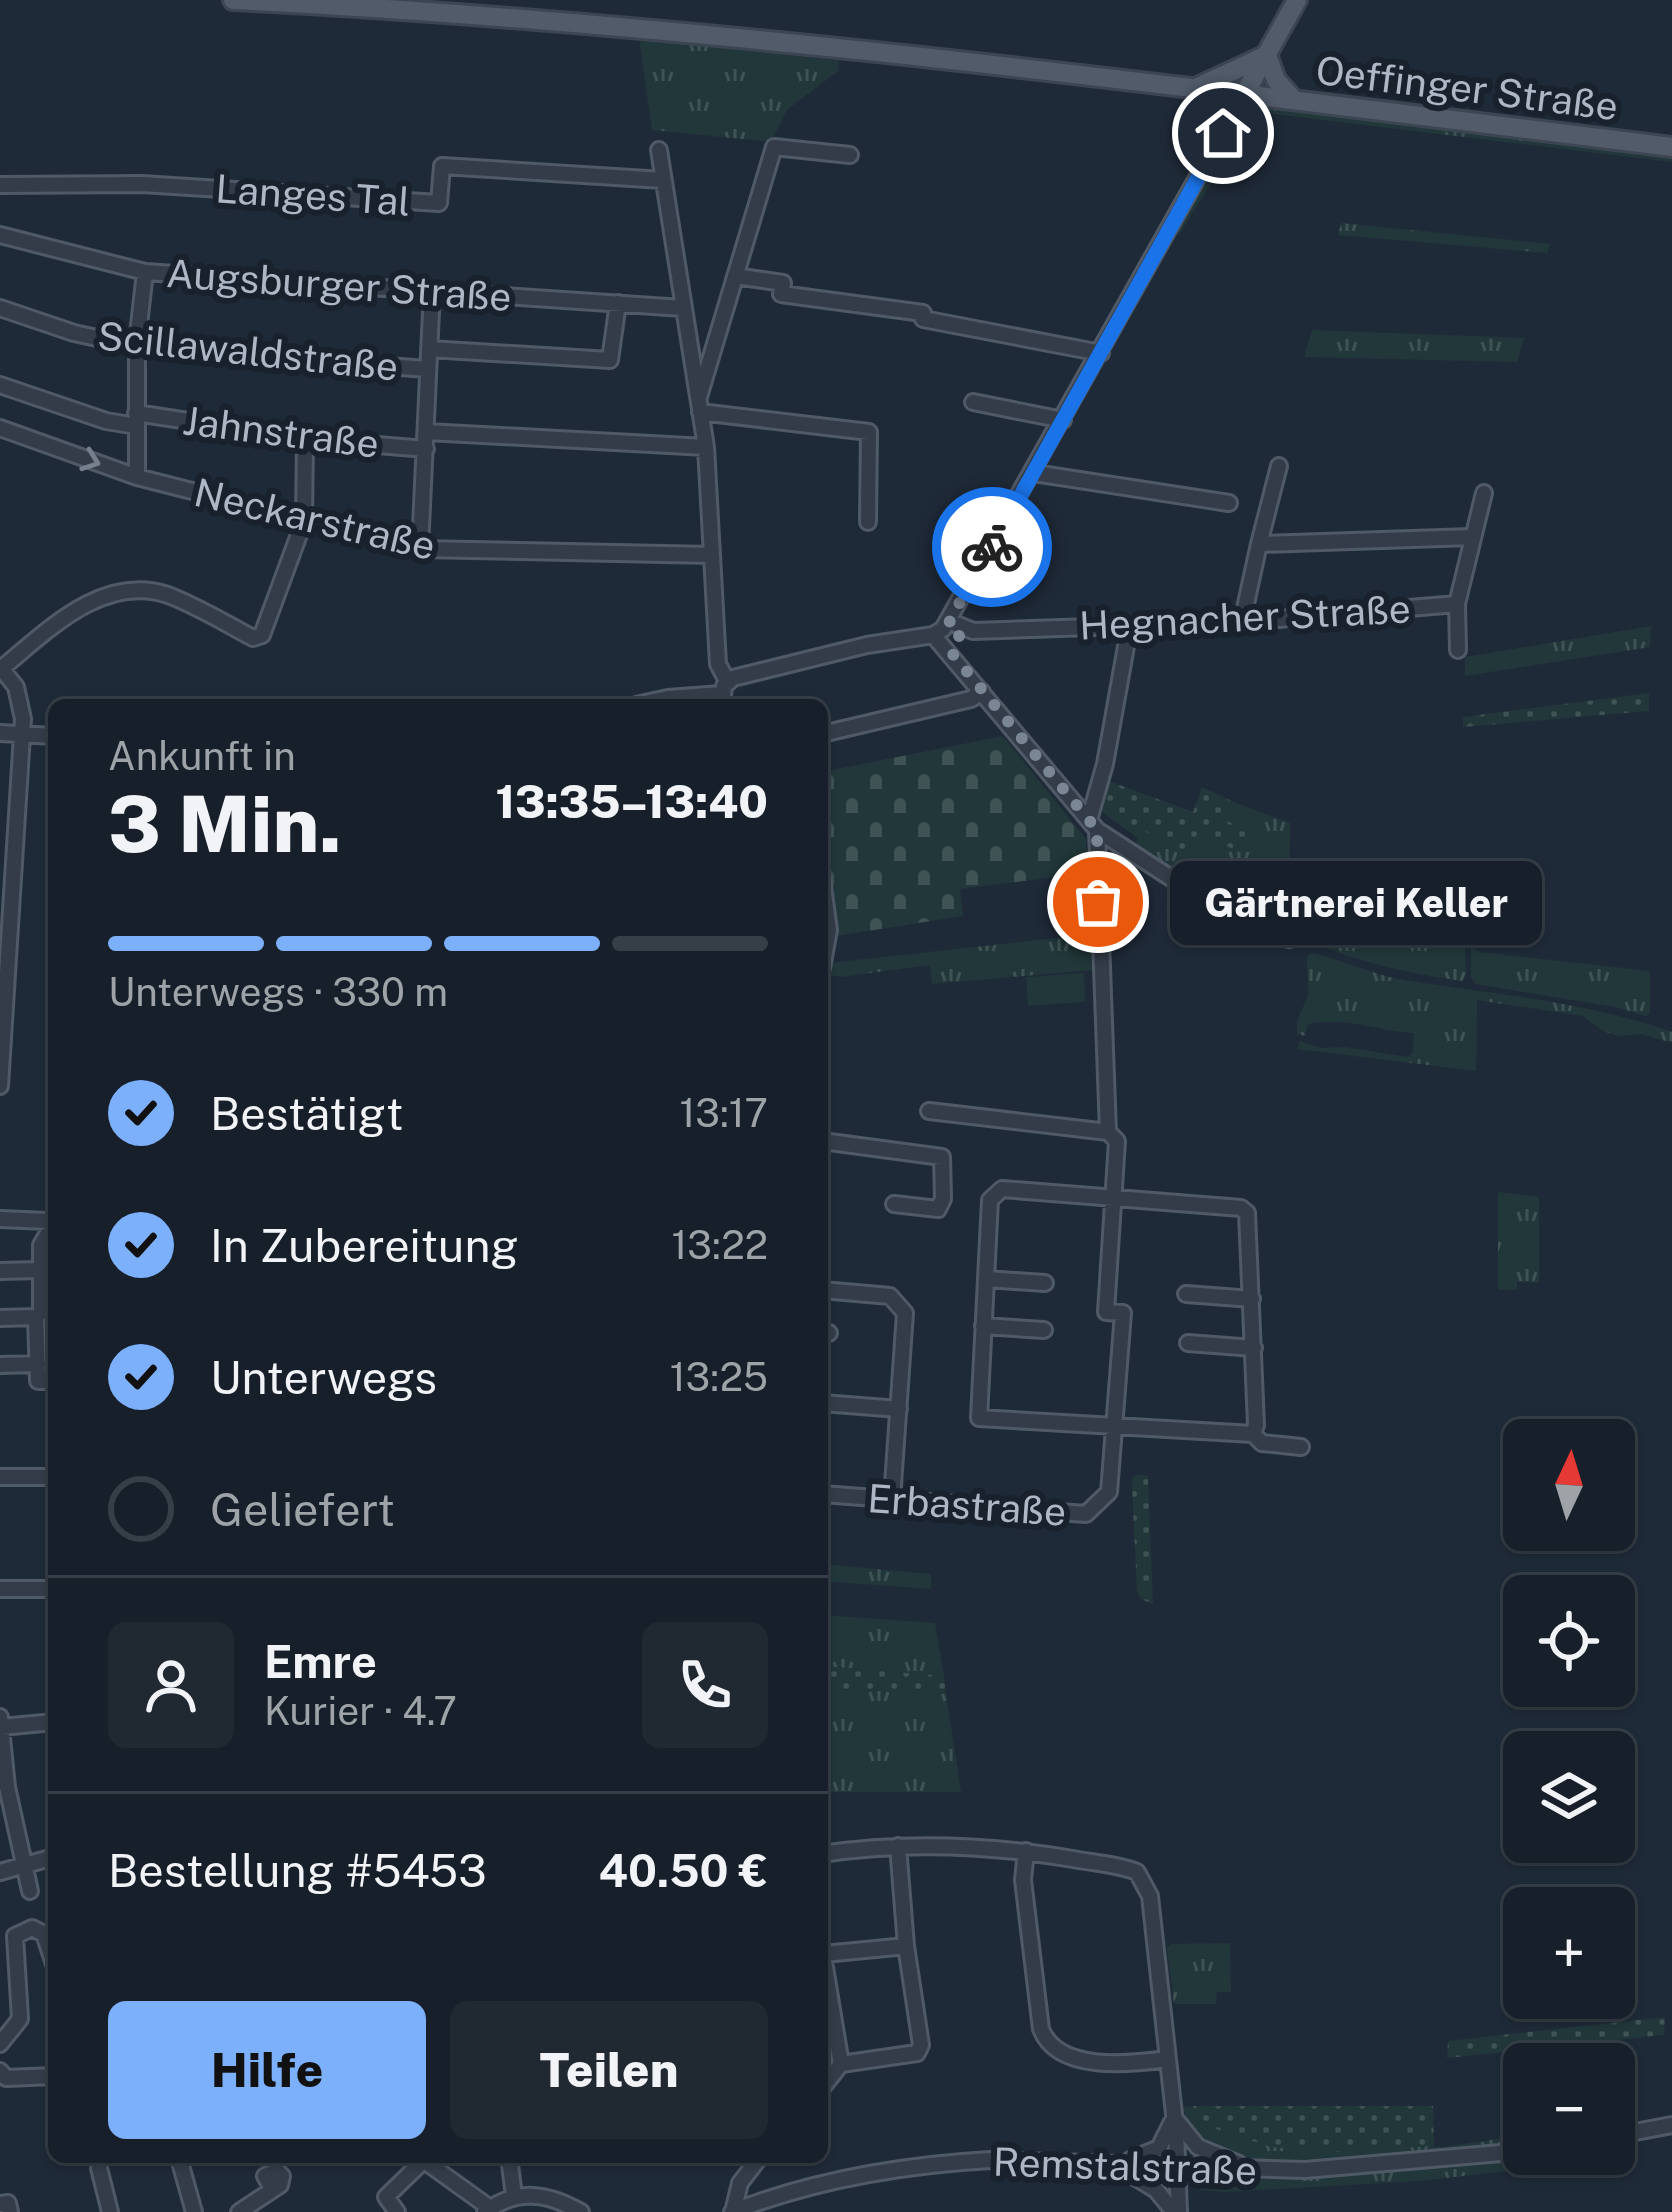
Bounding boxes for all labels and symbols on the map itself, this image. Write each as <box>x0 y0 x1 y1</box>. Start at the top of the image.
street label: Oeffinger Straße <box>1313 47 1621 129</box>
pin <box>1172 82 1274 184</box>
street label: Langes Tal <box>214 165 412 225</box>
street label: Augsburger Straße <box>165 250 513 320</box>
street label: Scillawaldstraße <box>95 312 401 390</box>
street label: Jahnstraße <box>180 397 382 467</box>
one-way arrow <box>80 446 101 471</box>
street label: Neckarstraße <box>190 469 440 569</box>
courier <box>932 487 1052 607</box>
street label: Hegnacher Straße <box>1078 585 1412 649</box>
pin <box>1047 851 1149 953</box>
callout: Gärtnerei Keller <box>1170 860 1542 944</box>
north arrow <box>1503 1419 1635 1551</box>
street label: Erbastraße <box>866 1475 1068 1535</box>
street label: Remstalstraße <box>992 2138 1258 2194</box>

